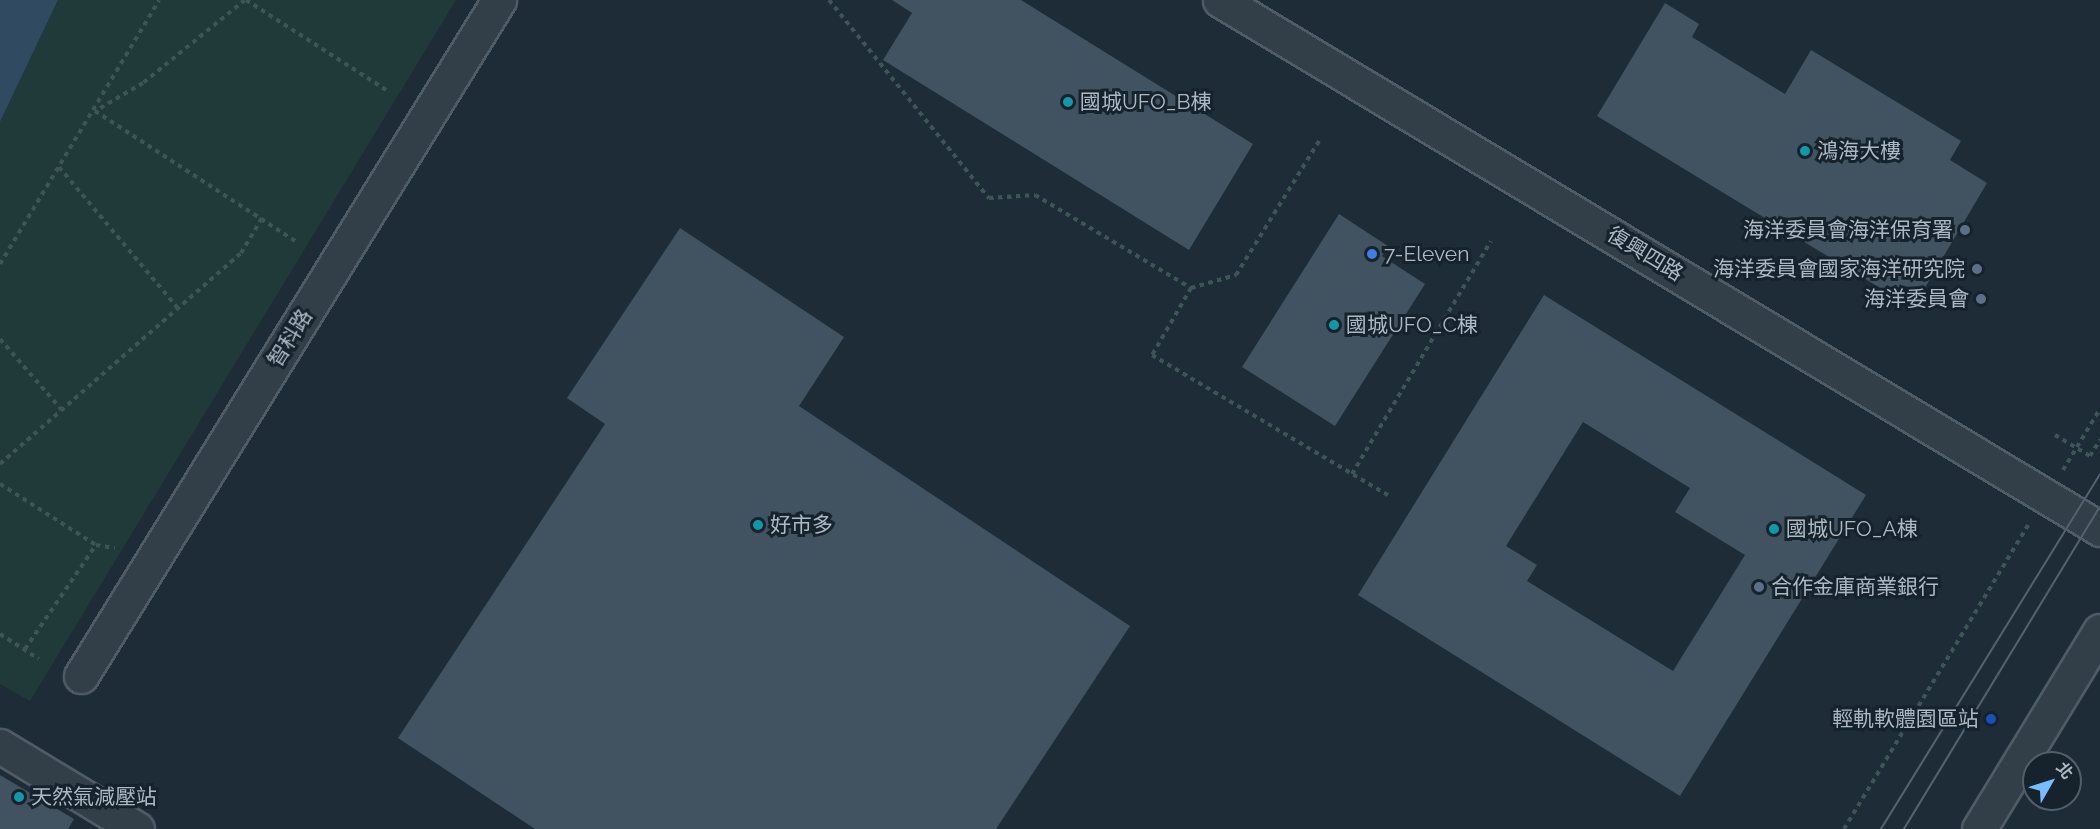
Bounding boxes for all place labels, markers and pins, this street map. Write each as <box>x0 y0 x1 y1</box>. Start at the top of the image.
place label: 國城UFO_B棟 <box>1080 89 1211 115</box>
marker: 國城UFO_B棟 <box>1061 95 1075 109</box>
place label: 鴻海大樓 <box>1817 138 1901 164</box>
marker: 鴻海大樓 <box>1798 144 1812 158</box>
place label: 海洋委員會海洋保育署 <box>1743 217 1953 243</box>
marker: 海洋委員會海洋保育署 <box>1958 223 1972 237</box>
place label: 7-Eleven <box>1384 241 1469 267</box>
marker: 7-Eleven <box>1365 247 1379 261</box>
place label: 海洋委員會國家海洋研究院 <box>1713 256 1965 282</box>
marker: 海洋委員會國家海洋研究院 <box>1970 262 1984 276</box>
place label: 海洋委員會 <box>1864 286 1969 312</box>
marker: 海洋委員會 <box>1974 292 1988 306</box>
place label: 國城UFO_C棟 <box>1346 312 1478 338</box>
marker: 國城UFO_C棟 <box>1327 318 1341 332</box>
place label: 好市多 <box>770 512 833 538</box>
place label: 國城UFO_A棟 <box>1786 516 1918 542</box>
marker: 好市多 <box>751 518 765 532</box>
marker: 國城UFO_A棟 <box>1767 522 1781 536</box>
place label: 合作金庫商業銀行 <box>1771 574 1939 600</box>
marker: 合作金庫商業銀行 <box>1752 580 1766 594</box>
place label: 輕軌軟體園區站 <box>1832 706 1979 732</box>
marker: 輕軌軟體園區站 <box>1984 712 1998 726</box>
place label: 天然氣減壓站 <box>31 784 157 810</box>
marker: 天然氣減壓站 <box>12 790 26 804</box>

